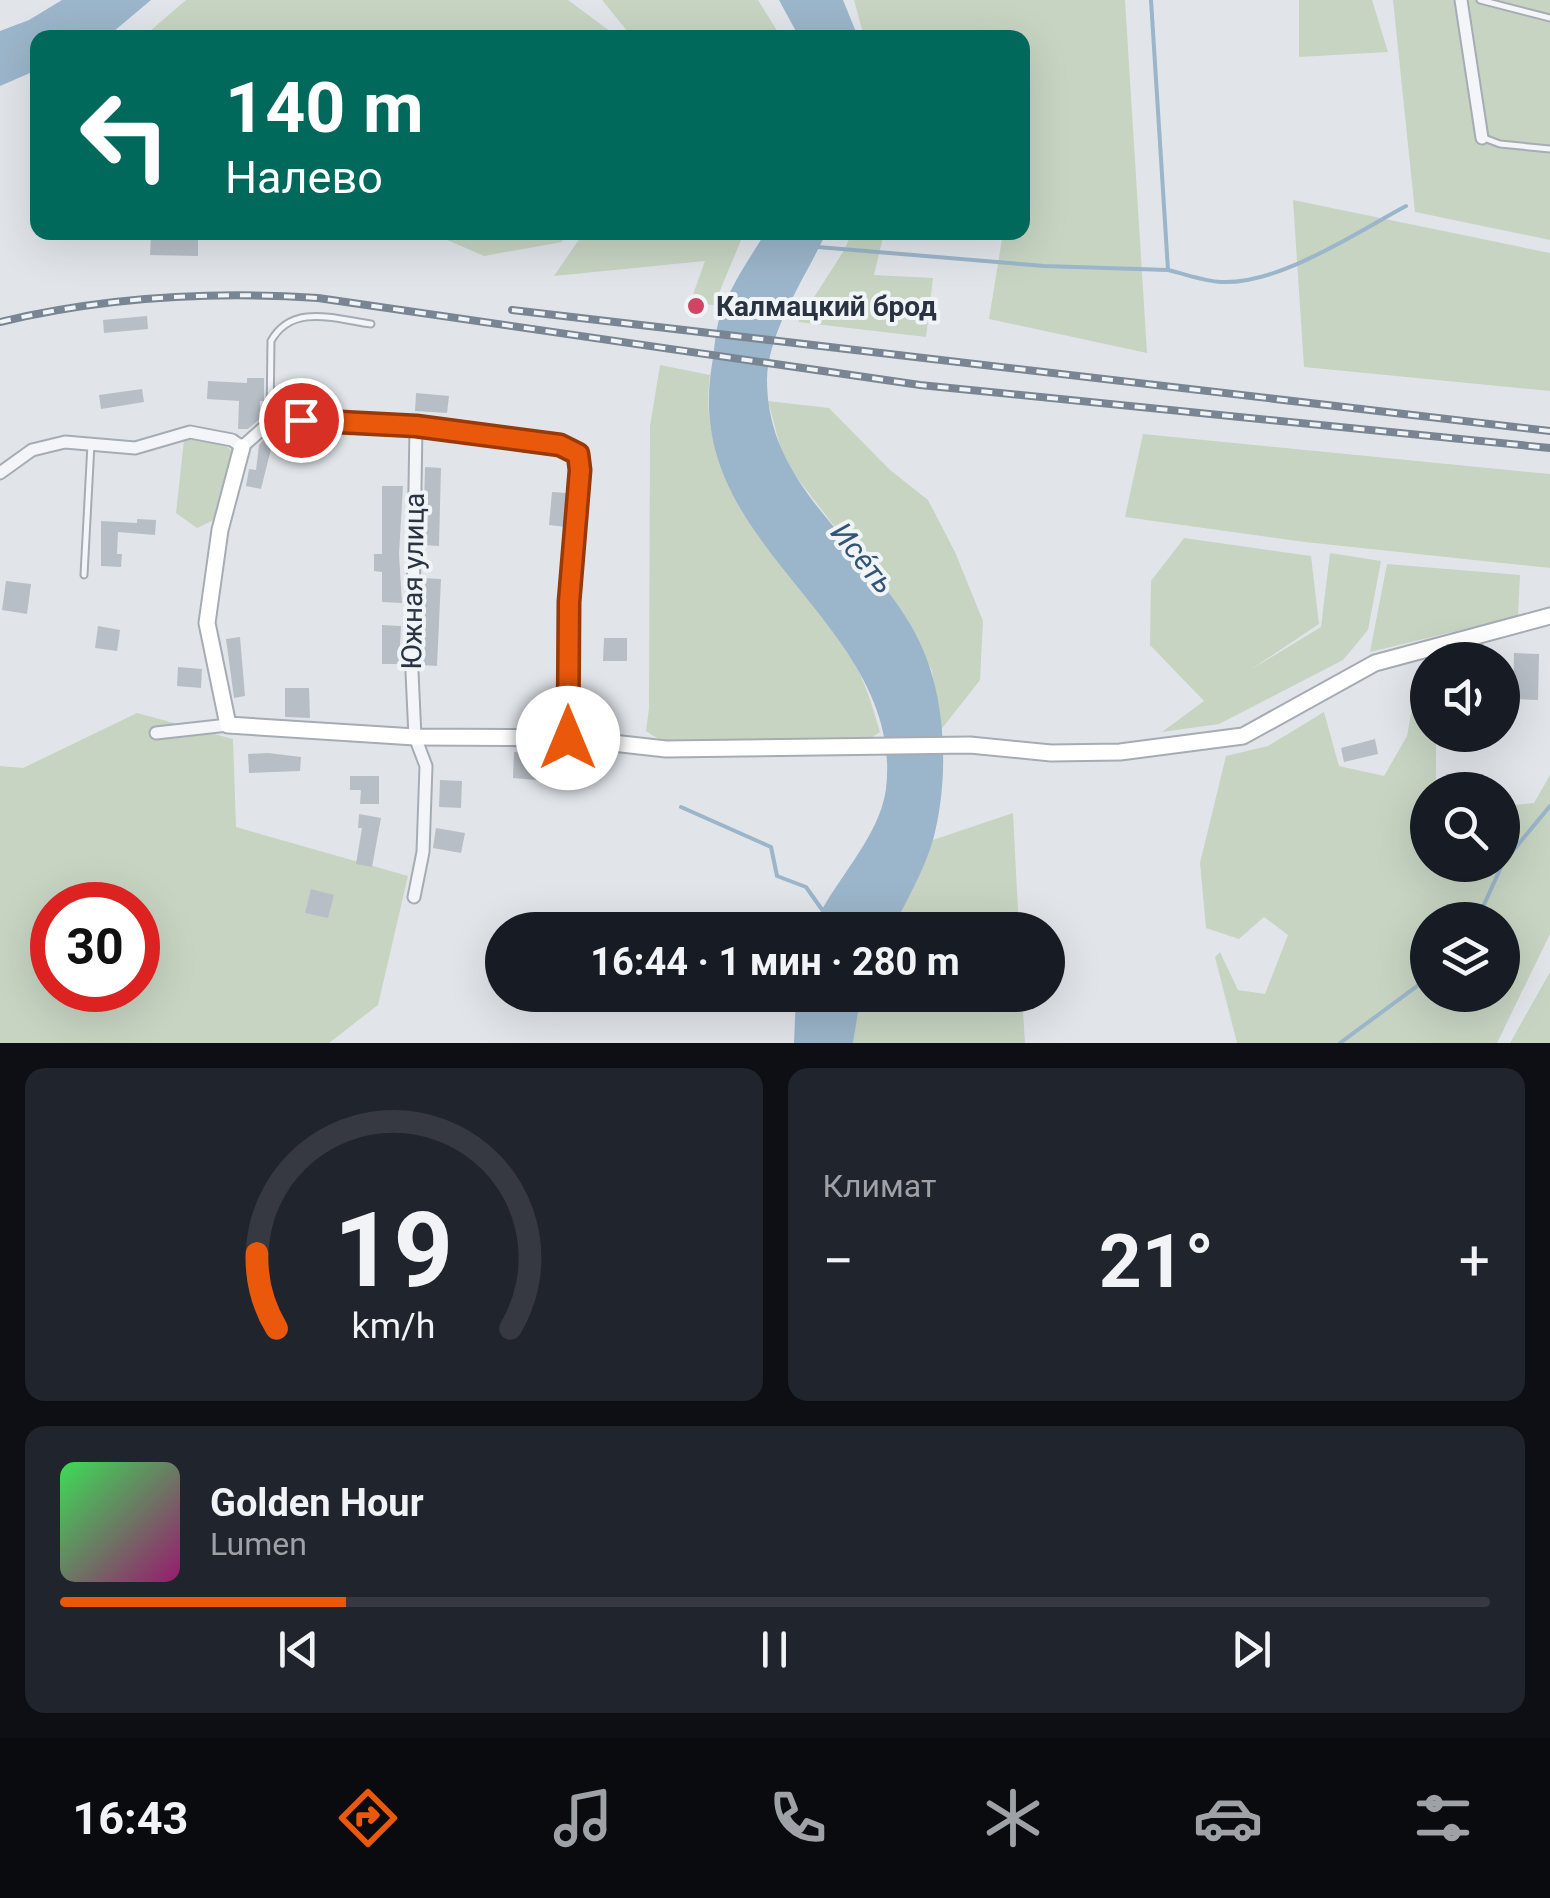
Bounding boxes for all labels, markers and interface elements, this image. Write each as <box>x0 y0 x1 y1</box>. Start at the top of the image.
text: 140 m <box>225 67 424 149</box>
icon: left <box>60 70 190 200</box>
text: Налево <box>225 151 383 204</box>
place label: Калмацкий брод <box>716 290 937 323</box>
marker: Калмацкий брод <box>685 295 707 317</box>
pin <box>259 378 344 463</box>
icon: arrive <box>274 393 329 448</box>
street label: Южная улица <box>395 492 431 670</box>
water label: Исе́ть <box>824 515 902 601</box>
map controls <box>1410 642 1520 1012</box>
button: sound <box>1410 642 1520 752</box>
position arrow <box>516 686 620 790</box>
button: search <box>1410 772 1520 882</box>
speed limit sign: 30 <box>30 882 160 1012</box>
button: layers <box>1410 902 1520 1012</box>
text: 16:44 · 1 мин · 280 m <box>590 940 960 984</box>
text: Климат <box>823 1167 936 1205</box>
text: 19 <box>334 1190 453 1311</box>
text: 21° <box>1099 1217 1214 1305</box>
text: − <box>823 1229 854 1293</box>
text: + <box>1459 1229 1490 1293</box>
text: km/h <box>352 1305 436 1347</box>
text: Golden Hour <box>210 1481 424 1525</box>
text: Lumen <box>210 1525 307 1563</box>
icon: previous <box>271 1622 326 1677</box>
icon: pause <box>747 1622 802 1677</box>
icon: next <box>1224 1622 1279 1677</box>
icon: directions <box>333 1783 403 1853</box>
icon: music <box>548 1783 618 1853</box>
icon: phone <box>763 1783 833 1853</box>
icon: climate <box>978 1783 1048 1853</box>
icon: car <box>1193 1783 1263 1853</box>
icon: filters <box>1408 1783 1478 1853</box>
text: 16:43 <box>72 1792 188 1845</box>

